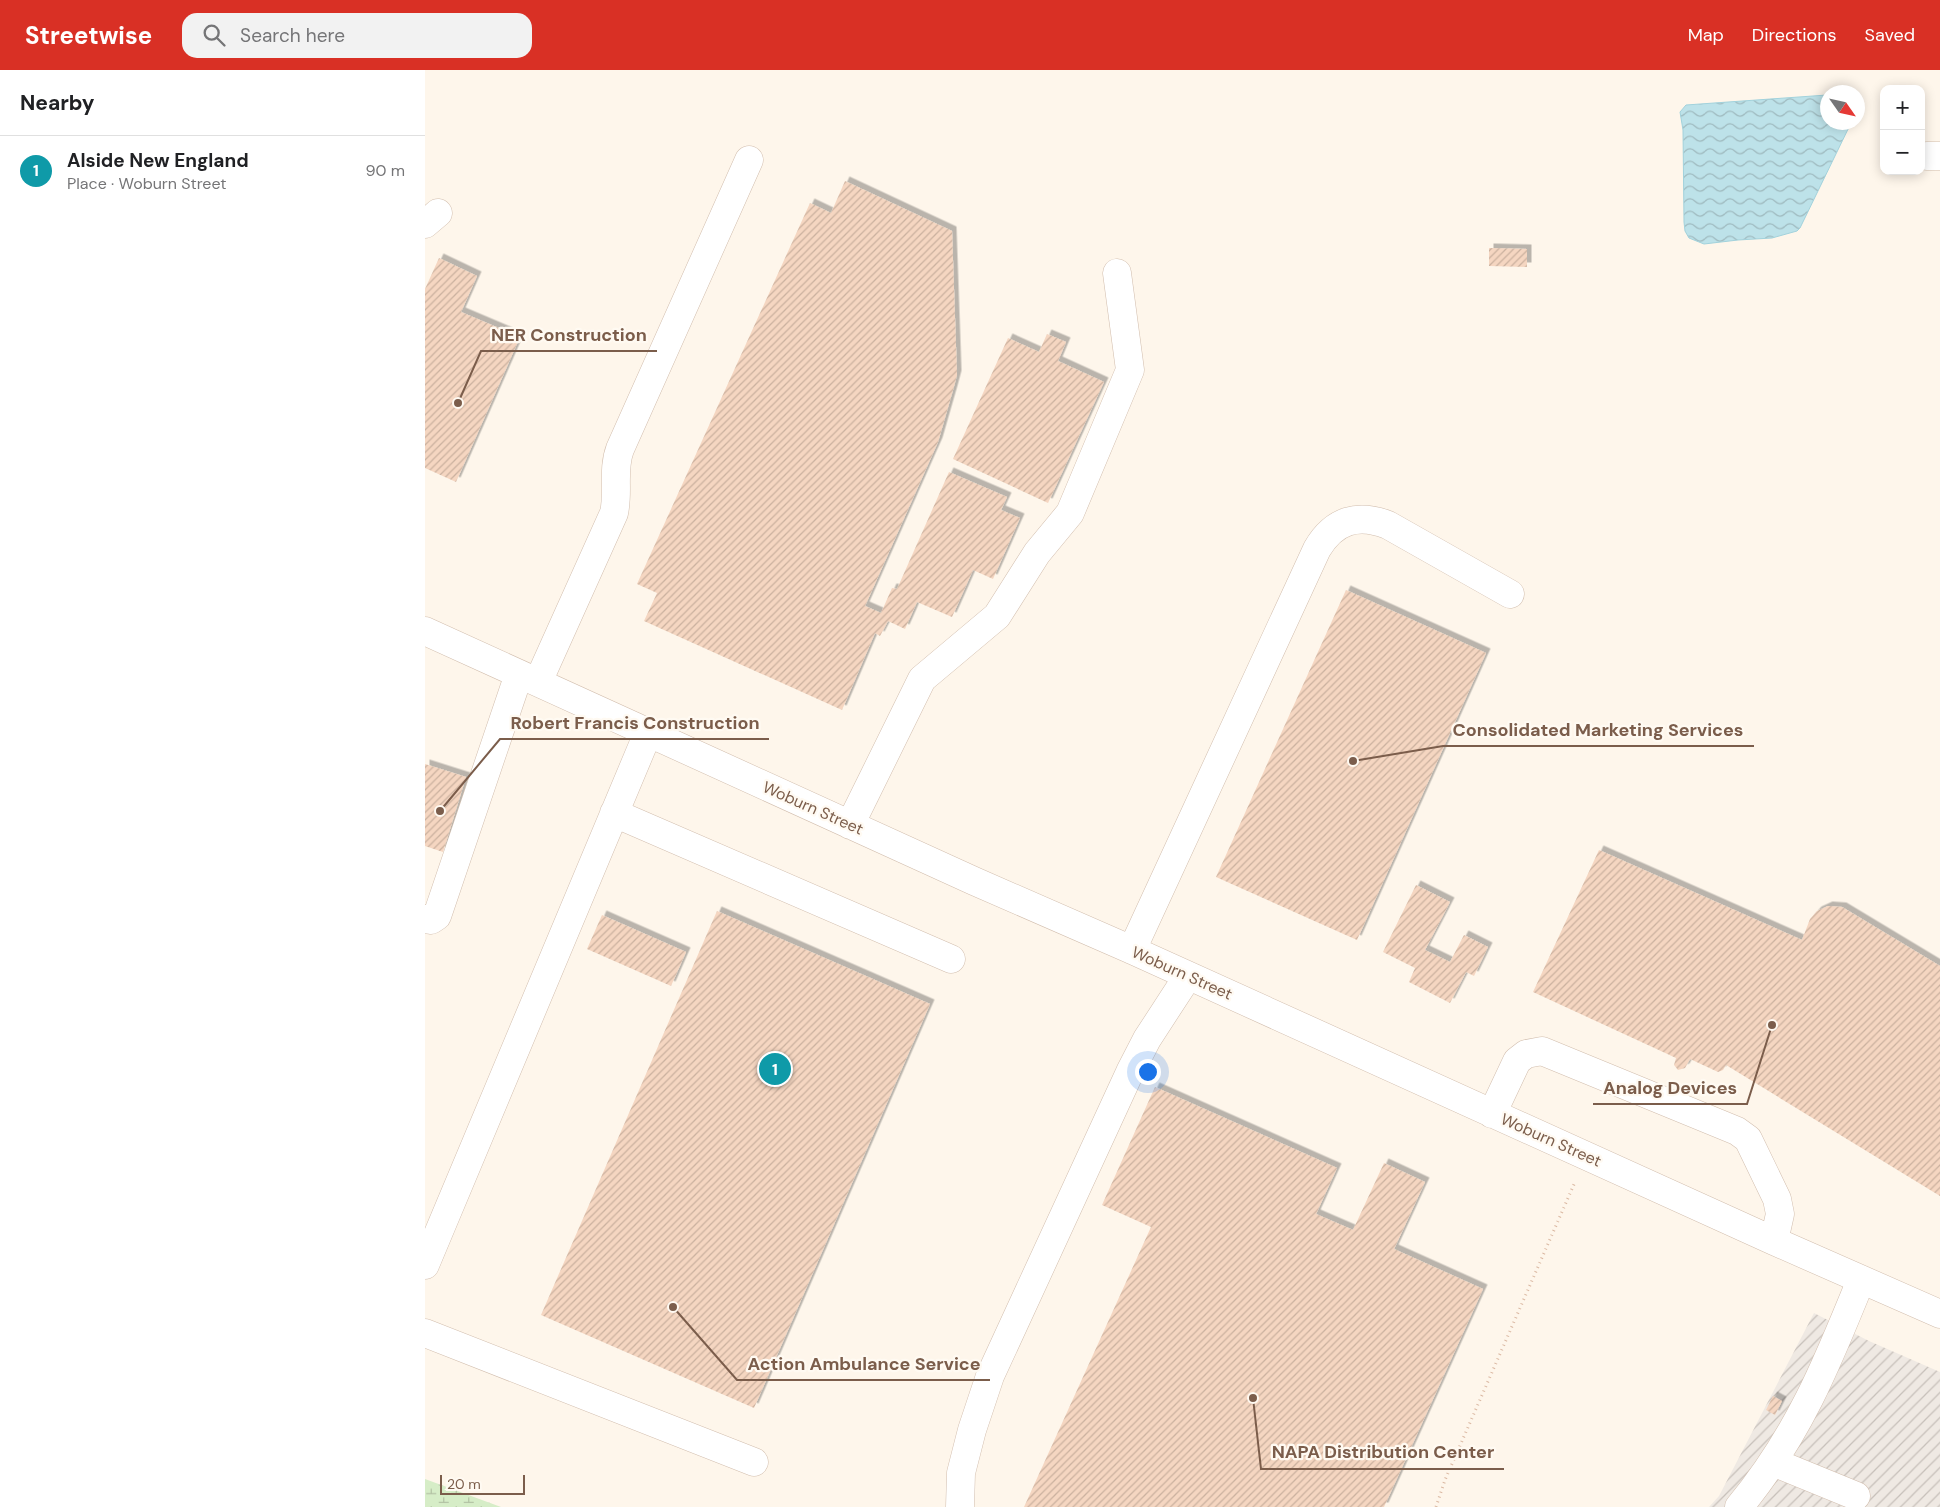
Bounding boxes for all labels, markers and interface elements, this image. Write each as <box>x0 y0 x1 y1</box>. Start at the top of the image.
search box <box>182 13 532 58</box>
text: Streetwise <box>25 20 152 51</box>
icon: search <box>200 21 228 49</box>
text: Search here <box>240 23 345 48</box>
text: Map <box>1688 23 1724 47</box>
text: Directions <box>1752 23 1837 47</box>
text: Saved <box>1865 23 1915 47</box>
north arrow <box>1820 85 1865 130</box>
map controls <box>1880 85 1925 175</box>
button: + <box>1880 85 1925 130</box>
text: Nearby <box>20 89 94 117</box>
button: − <box>1880 130 1925 175</box>
text: Alside New England <box>67 148 249 173</box>
text: 1 <box>33 160 39 181</box>
text: 90 m <box>365 160 405 181</box>
text: Place · Woburn Street <box>67 173 227 194</box>
callout: NER Construction <box>481 318 657 351</box>
text: NER Construction <box>491 323 647 347</box>
callout: Robert Francis Construction <box>500 706 769 739</box>
text: Robert Francis Construction <box>510 711 760 735</box>
callout: Consolidated Marketing Services <box>1443 713 1754 746</box>
text: Consolidated Marketing Services <box>1453 718 1743 742</box>
street label: Woburn Street <box>759 776 867 840</box>
street label: Woburn Street <box>1128 941 1236 1005</box>
pin: 1 <box>759 1050 791 1088</box>
your location <box>1135 1059 1161 1085</box>
callout: Analog Devices <box>1593 1071 1747 1104</box>
text: Analog Devices <box>1603 1076 1737 1100</box>
street label: Woburn Street <box>1497 1108 1605 1172</box>
callout: Action Ambulance Service <box>737 1347 990 1380</box>
text: Action Ambulance Service <box>747 1352 981 1376</box>
callout: NAPA Distribution Center <box>1261 1436 1504 1469</box>
text: NAPA Distribution Center <box>1272 1440 1494 1464</box>
scale bar <box>440 1472 525 1495</box>
text: 20 m <box>447 1475 481 1493</box>

